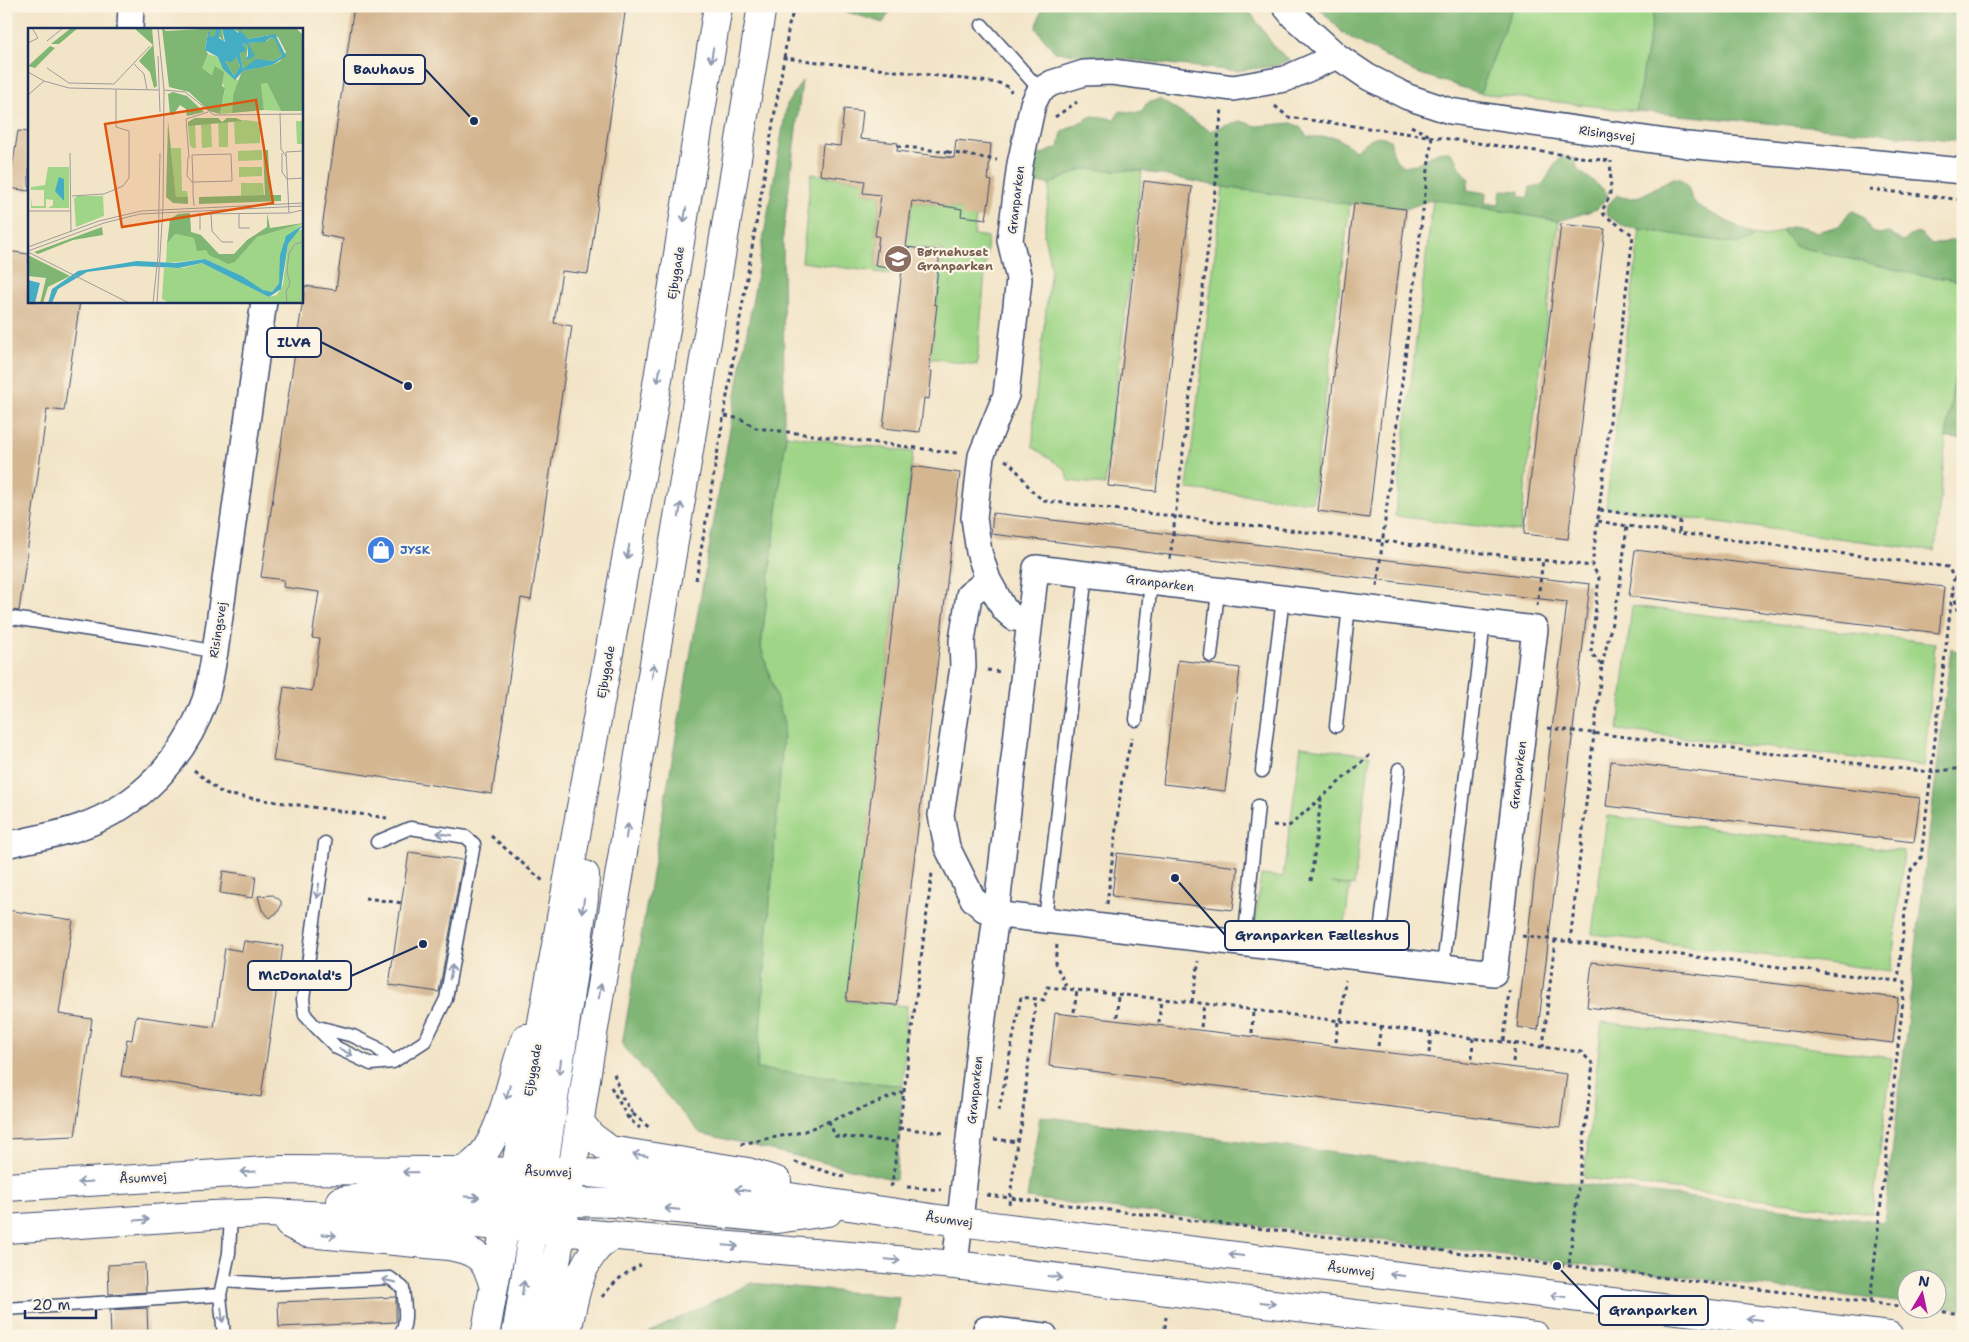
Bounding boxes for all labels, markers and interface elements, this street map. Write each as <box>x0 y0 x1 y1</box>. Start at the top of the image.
inset map <box>28 28 302 302</box>
one-way arrow <box>706 46 716 62</box>
callout: Bauhaus <box>344 55 425 84</box>
text: Bauhaus <box>353 60 415 78</box>
street label: Risingsvej <box>1578 122 1636 146</box>
street label: Granparken <box>1004 165 1028 235</box>
one-way arrow <box>680 207 690 223</box>
school or university icon: Børnehuset Granparken <box>883 244 913 274</box>
place label: Børnehuset Granparken <box>917 244 993 274</box>
street label: Ejbygade <box>664 245 688 301</box>
callout: ILVA <box>267 328 321 357</box>
text: ILVA <box>277 333 311 351</box>
one-way arrow <box>653 367 663 383</box>
one-way arrow <box>675 503 685 519</box>
shop icon: JYSK <box>366 535 396 565</box>
place label: JYSK <box>400 542 431 558</box>
one-way arrow <box>622 544 632 560</box>
street label: Granparken <box>1125 571 1195 595</box>
street label: Risingsvej <box>206 601 230 659</box>
street label: Ejbygade <box>593 644 619 700</box>
one-way arrow <box>649 663 659 679</box>
street label: Granparken <box>1506 740 1530 810</box>
one-way arrow <box>622 823 632 839</box>
one-way arrow <box>437 828 453 838</box>
one-way arrow <box>313 883 323 899</box>
one-way arrow <box>578 898 588 914</box>
callout: Granparken Fælleshus <box>1225 921 1409 950</box>
text: Granparken Fælleshus <box>1235 926 1399 944</box>
callout: McDonald's <box>248 961 351 990</box>
one-way arrow <box>447 965 456 981</box>
text: McDonald's <box>258 966 342 984</box>
one-way arrow <box>596 984 606 1000</box>
street label: Ejbygade <box>520 1042 546 1098</box>
one-way arrow <box>338 1048 353 1057</box>
street label: Granparken <box>963 1055 987 1125</box>
one-way arrow <box>555 1059 565 1075</box>
one-way arrow <box>503 1084 512 1100</box>
one-way arrow <box>633 1150 649 1160</box>
street label: Åsumvej <box>524 1164 572 1180</box>
one-way arrow <box>402 1167 418 1176</box>
one-way arrow <box>240 1168 256 1177</box>
street label: Åsumvej <box>119 1169 167 1187</box>
one-way arrow <box>78 1177 94 1186</box>
one-way arrow <box>734 1185 750 1195</box>
one-way arrow <box>464 1192 480 1201</box>
one-way arrow <box>664 1204 680 1214</box>
street label: Åsumvej <box>924 1209 974 1231</box>
one-way arrow <box>134 1215 150 1224</box>
one-way arrow <box>320 1230 336 1239</box>
one-way arrow <box>723 1242 739 1251</box>
one-way arrow <box>1228 1250 1244 1260</box>
one-way arrow <box>885 1255 901 1265</box>
street label: Åsumvej <box>1326 1259 1376 1281</box>
one-way arrow <box>1389 1270 1405 1280</box>
north arrow <box>1896 1270 1946 1320</box>
text: N <box>1917 1271 1931 1291</box>
one-way arrow <box>1047 1272 1063 1282</box>
one-way arrow <box>382 1275 398 1285</box>
one-way arrow <box>518 1280 528 1296</box>
scale bar <box>25 1287 96 1319</box>
one-way arrow <box>1550 1291 1566 1301</box>
text: 20 m <box>32 1295 71 1315</box>
callout: Granparken <box>1599 1296 1708 1325</box>
one-way arrow <box>1260 1299 1276 1309</box>
text: Granparken <box>1609 1301 1697 1319</box>
one-way arrow <box>217 1307 227 1323</box>
one-way arrow <box>1746 1314 1762 1324</box>

